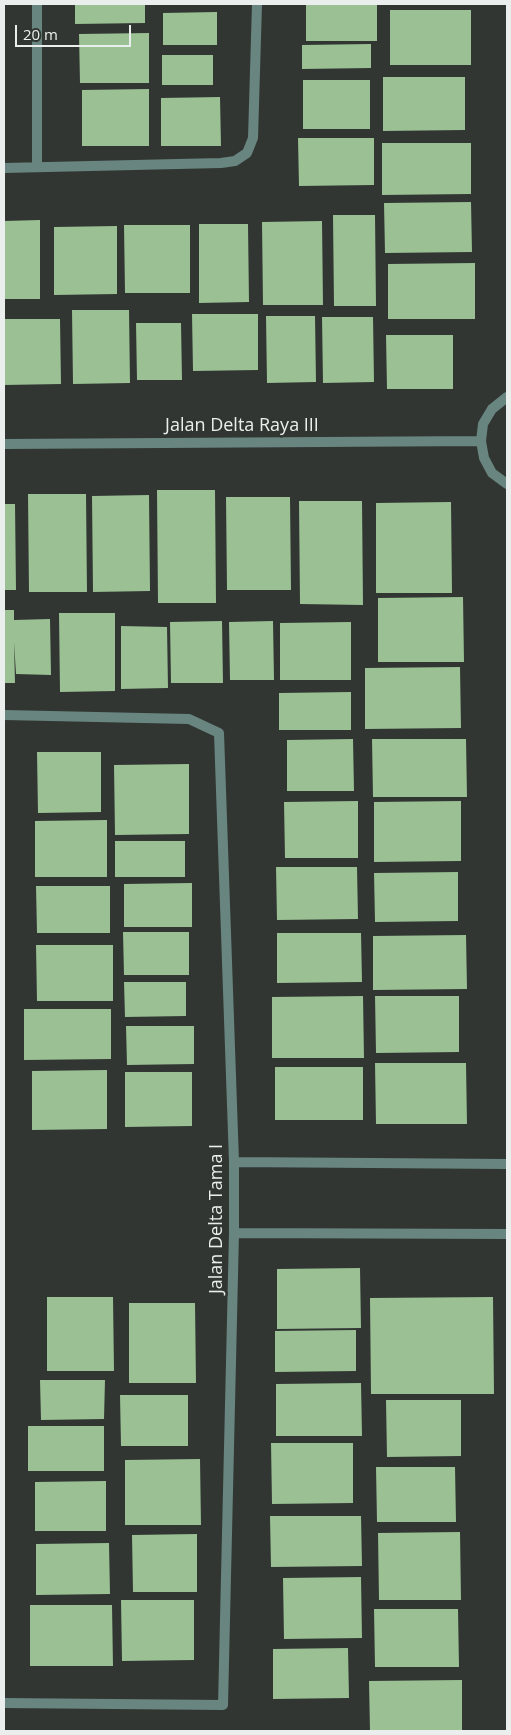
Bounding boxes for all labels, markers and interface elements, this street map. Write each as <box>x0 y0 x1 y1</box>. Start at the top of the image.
scale bar <box>18 15 134 47</box>
text: 20 m <box>23 24 58 44</box>
street label: Jalan Delta Raya III <box>165 415 319 437</box>
street label: Jalan Delta Tama I <box>206 1144 228 1294</box>

